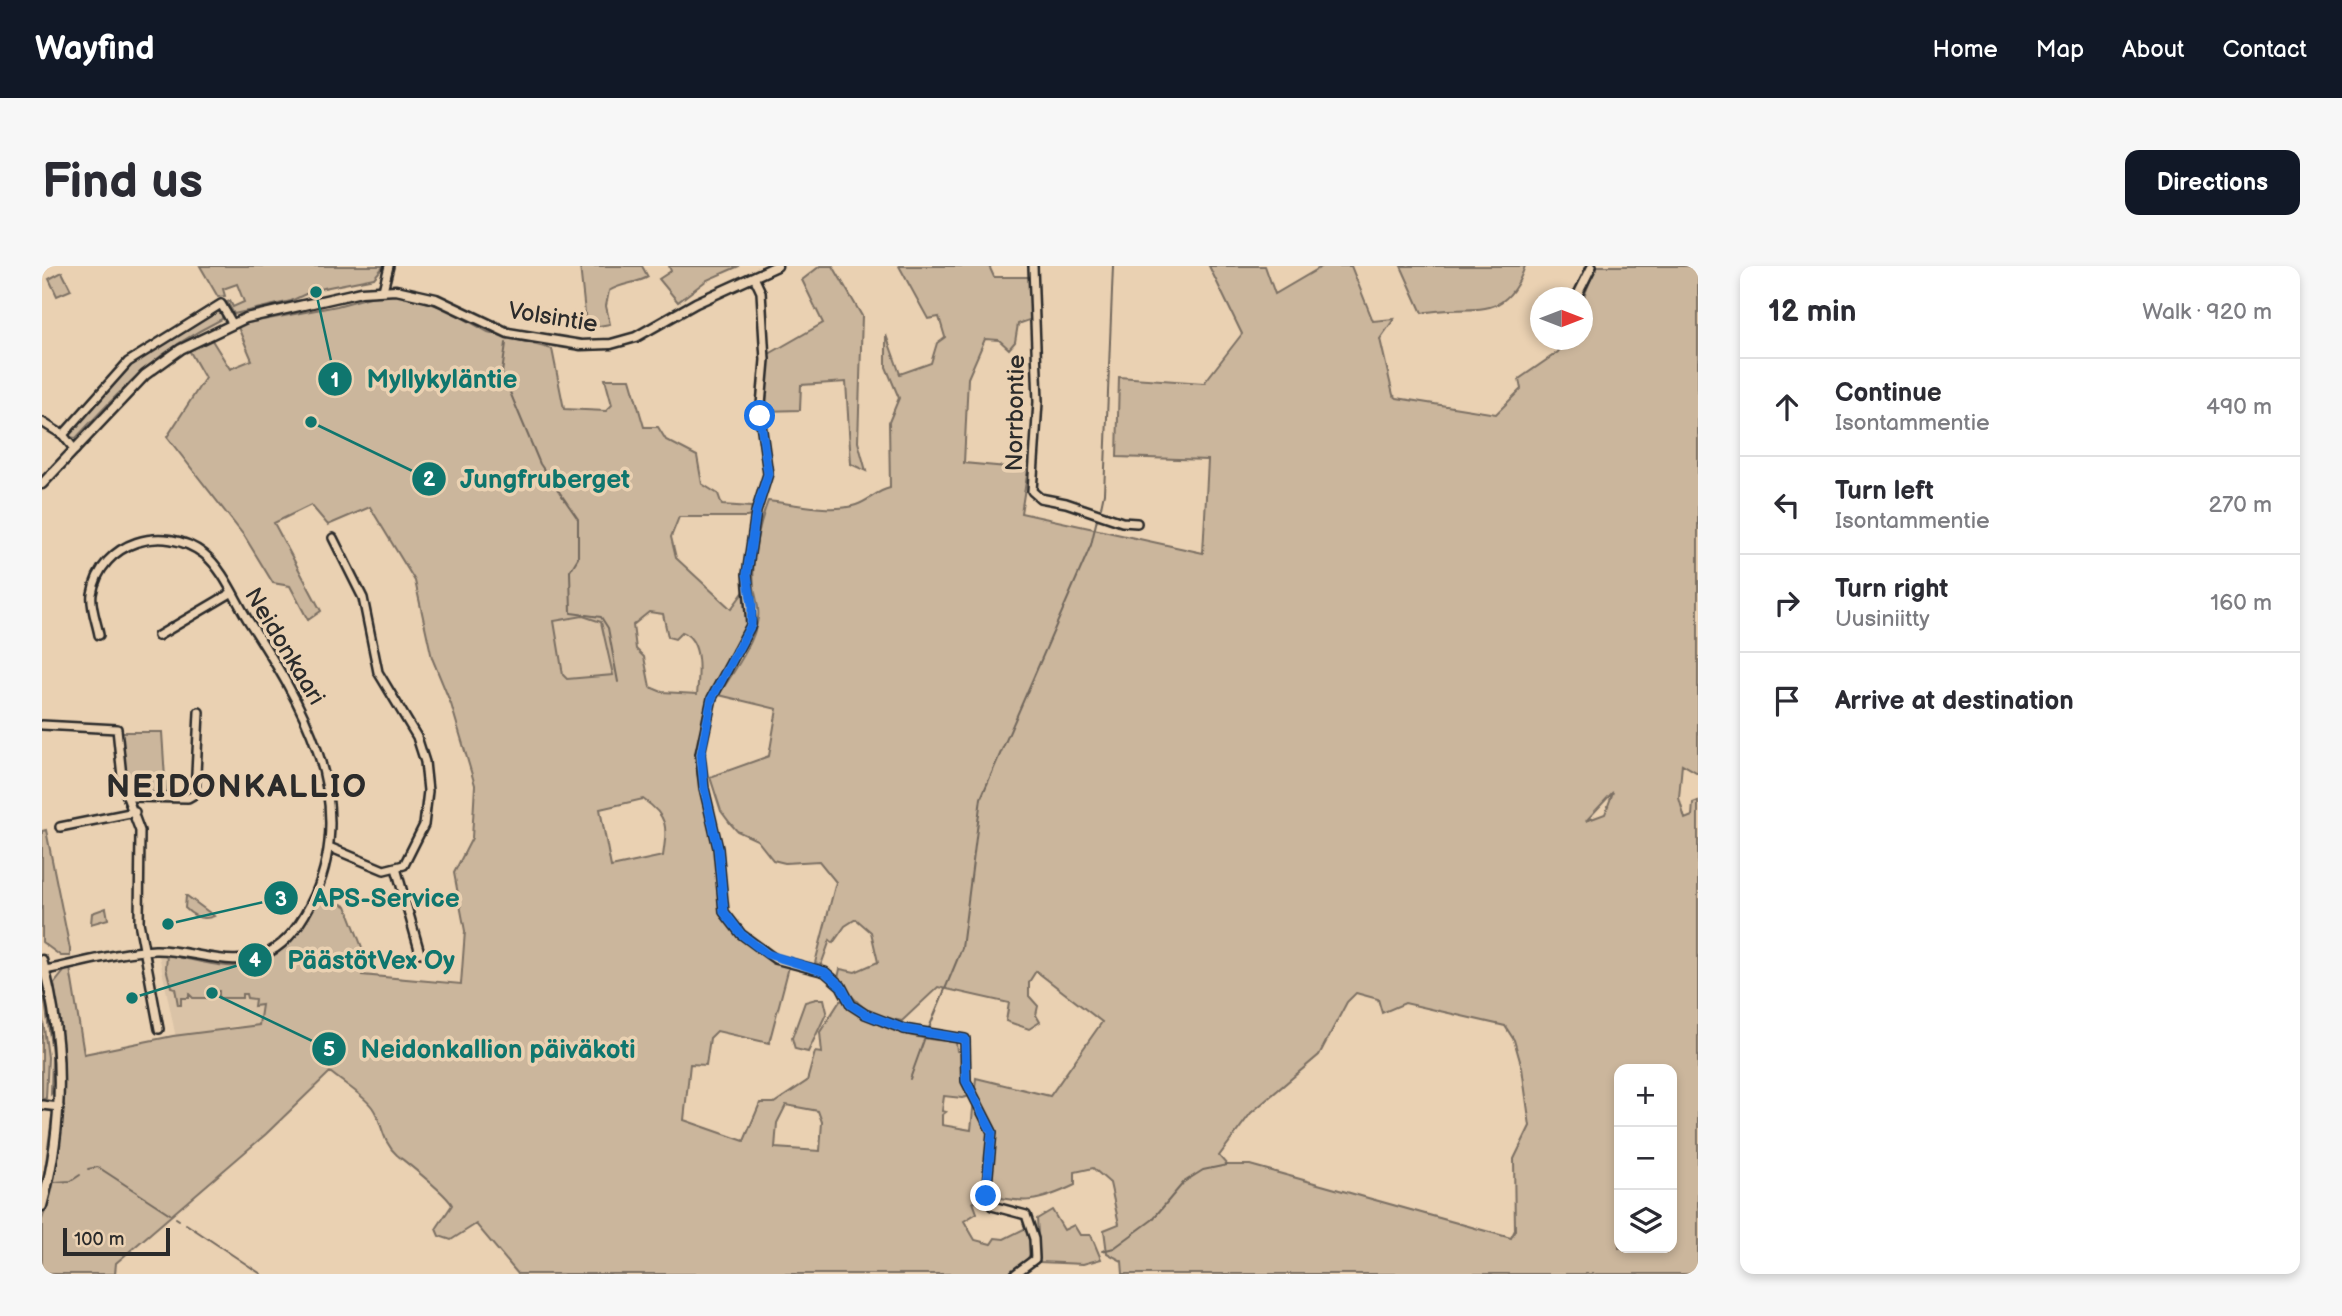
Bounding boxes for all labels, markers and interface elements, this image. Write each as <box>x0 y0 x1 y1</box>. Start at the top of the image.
text: Wayfind <box>35 29 154 69</box>
text: Home <box>1933 35 1998 64</box>
text: Map <box>2036 35 2084 64</box>
text: About <box>2122 35 2184 64</box>
text: Contact <box>2222 35 2307 64</box>
button: Directions <box>2125 150 2300 215</box>
text: Find us <box>42 153 203 212</box>
north arrow <box>1530 287 1593 350</box>
text: 12 min <box>1768 294 1856 330</box>
street label: Volsintie <box>506 296 600 339</box>
text: Walk · 920 m <box>2142 298 2272 326</box>
street label: Norrbontie <box>1000 354 1031 472</box>
callout: Myllykyläntie <box>317 356 531 403</box>
text: Myllykyläntie <box>367 365 517 396</box>
text: 1 <box>331 368 339 393</box>
text: Continue <box>1835 378 1942 409</box>
icon: ahead <box>1768 388 1806 426</box>
text: 490 m <box>2206 393 2272 421</box>
route start <box>744 400 775 431</box>
text: Isontammentie <box>1835 409 1990 437</box>
callout: Jungfruberget <box>411 455 644 502</box>
text: Jungfruberget <box>460 465 630 496</box>
text: 2 <box>423 467 436 492</box>
text: Turn left <box>1835 476 1934 507</box>
icon: left <box>1768 486 1806 524</box>
text: 270 m <box>2208 491 2272 519</box>
text: Isontammentie <box>1835 507 1990 535</box>
text: Turn right <box>1835 574 1948 605</box>
street label: Neidonkaari <box>238 582 331 710</box>
icon: right <box>1768 584 1806 622</box>
text: 160 m <box>2210 589 2272 617</box>
text: Uusiniitty <box>1835 605 1930 633</box>
icon: arrive <box>1768 682 1806 720</box>
text: Arrive at destination <box>1835 686 2074 717</box>
district label: NEIDONKALLIO <box>106 768 368 807</box>
callout: APS-Service <box>264 875 474 922</box>
text: APS-Service <box>311 884 460 915</box>
text: 3 <box>275 887 287 912</box>
callout: PäästötVex Oy <box>238 936 468 983</box>
text: PäästötVex Oy <box>287 946 455 977</box>
text: 4 <box>249 948 262 973</box>
callout: Neidonkallion päiväkoti <box>311 1025 649 1072</box>
text: Neidonkallion päiväkoti <box>360 1035 636 1066</box>
text: 5 <box>323 1037 335 1062</box>
map controls <box>1614 1064 1677 1253</box>
button: + <box>1614 1064 1677 1127</box>
button: − <box>1614 1127 1677 1190</box>
route end <box>970 1180 1001 1211</box>
button: layers <box>1614 1190 1677 1253</box>
scale bar <box>63 1225 170 1257</box>
text: 100 m <box>74 1228 125 1251</box>

